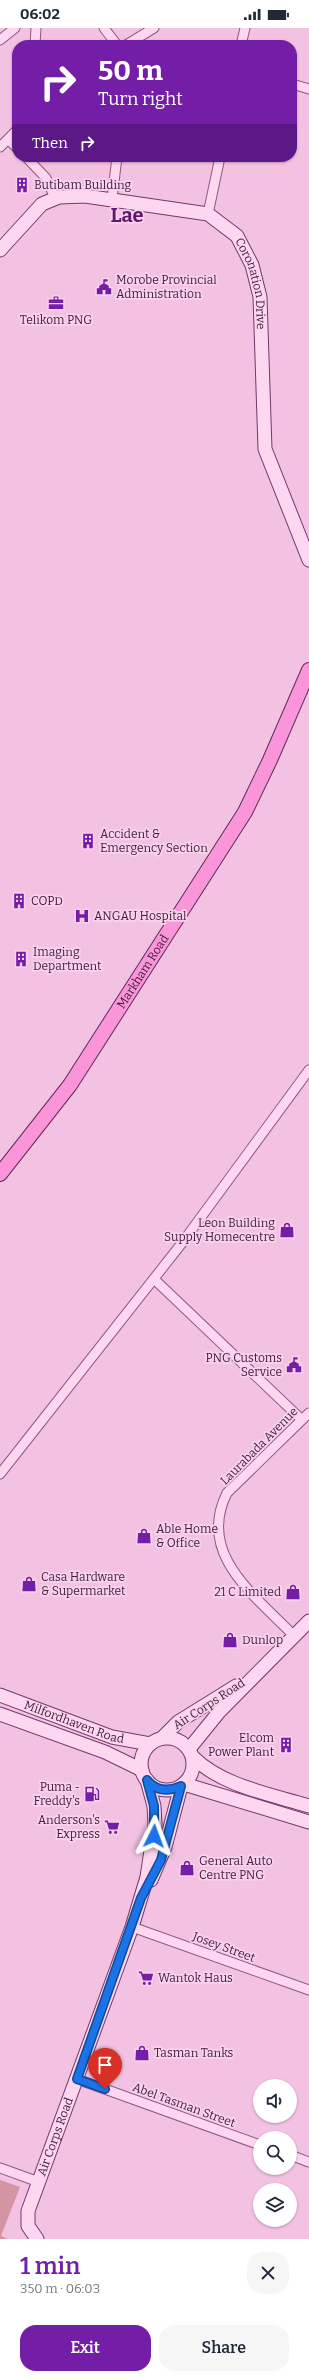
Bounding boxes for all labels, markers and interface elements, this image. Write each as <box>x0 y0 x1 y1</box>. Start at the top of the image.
text: 06:02 <box>20 5 60 23</box>
text: 50 m <box>98 54 163 87</box>
icon: right <box>32 56 84 108</box>
text: Turn right <box>98 88 183 110</box>
icon: right <box>76 132 98 154</box>
text: Then <box>32 134 68 152</box>
building icon: Butibam Building <box>13 176 31 194</box>
place label: Butibam Building <box>34 178 132 192</box>
district label: Lae <box>110 203 144 227</box>
street label: Coronation Drive <box>232 236 268 330</box>
place label: Morobe Provincial Administration <box>116 273 217 301</box>
public building icon: Morobe Provincial Administration <box>95 278 113 296</box>
office icon: Telikom PNG <box>47 294 65 312</box>
place label: Telikom PNG <box>20 313 92 327</box>
place label: Accident & Emergency Section <box>100 827 208 855</box>
building icon: Accident & Emergency Section <box>79 832 97 850</box>
building icon: COPD <box>10 892 28 910</box>
place label: COPD <box>31 894 63 908</box>
hospital icon: ANGAU Hospital <box>73 907 91 925</box>
place label: ANGAU Hospital <box>94 909 187 923</box>
street label: Markham Road <box>114 932 172 1011</box>
place label: Imaging Department <box>33 945 102 973</box>
building icon: Imaging Department <box>12 950 30 968</box>
place label: Leon Building Supply Homecentre <box>164 1216 275 1244</box>
shop icon: Leon Building Supply Homecentre <box>278 1221 296 1239</box>
place label: PNG Customs Service <box>206 1351 282 1379</box>
public building icon: PNG Customs Service <box>285 1356 303 1374</box>
street label: Laurabada Avenue <box>217 1404 301 1488</box>
place label: Able Home & Office <box>156 1522 218 1550</box>
shop icon: Able Home & Office <box>135 1527 153 1545</box>
place label: Casa Hardware & Supermarket <box>41 1570 126 1598</box>
shop icon: Casa Hardware & Supermarket <box>20 1575 38 1593</box>
shop icon: 21 C Limited <box>284 1583 302 1601</box>
place label: 21 C Limited <box>214 1585 281 1599</box>
shop icon: Dunlop <box>221 1631 239 1649</box>
place label: Dunlop <box>242 1633 283 1647</box>
street label: Air Corps Road <box>171 1676 247 1732</box>
street label: Milfordhaven Road <box>22 1698 125 1746</box>
place label: Elcom Power Plant <box>208 1731 275 1759</box>
building icon: Elcom Power Plant <box>277 1736 295 1754</box>
place label: Puma - Freddy's <box>34 1780 80 1808</box>
fuel station icon: Puma - Freddy's <box>83 1785 101 1803</box>
place label: Anderson's Express <box>38 1813 100 1841</box>
position arrow <box>133 1815 175 1857</box>
supermarket icon: Anderson's Express <box>103 1818 121 1836</box>
place label: General Auto Centre PNG <box>199 1854 273 1882</box>
shop icon: General Auto Centre PNG <box>178 1859 196 1877</box>
street label: Josey Street <box>190 1929 258 1965</box>
supermarket icon: Wantok Haus <box>137 1969 155 1987</box>
place label: Wantok Haus <box>158 1971 233 1985</box>
shop icon: Tasman Tanks <box>133 2044 151 2062</box>
place label: Tasman Tanks <box>154 2046 234 2060</box>
pin <box>88 2048 122 2089</box>
icon: arrive <box>94 2054 116 2076</box>
map controls <box>253 2079 297 2227</box>
button: sound <box>253 2079 297 2123</box>
street label: Abel Tasman Street <box>131 2080 238 2130</box>
street label: Air Corps Road <box>34 2095 76 2178</box>
button: search <box>253 2131 297 2175</box>
button: layers <box>253 2183 297 2227</box>
text: 1 min <box>20 2252 80 2280</box>
button: close <box>247 2252 289 2294</box>
text: 350 m · 06:03 <box>20 2281 100 2296</box>
button: Exit <box>20 2325 151 2371</box>
button: Share <box>159 2325 289 2371</box>

